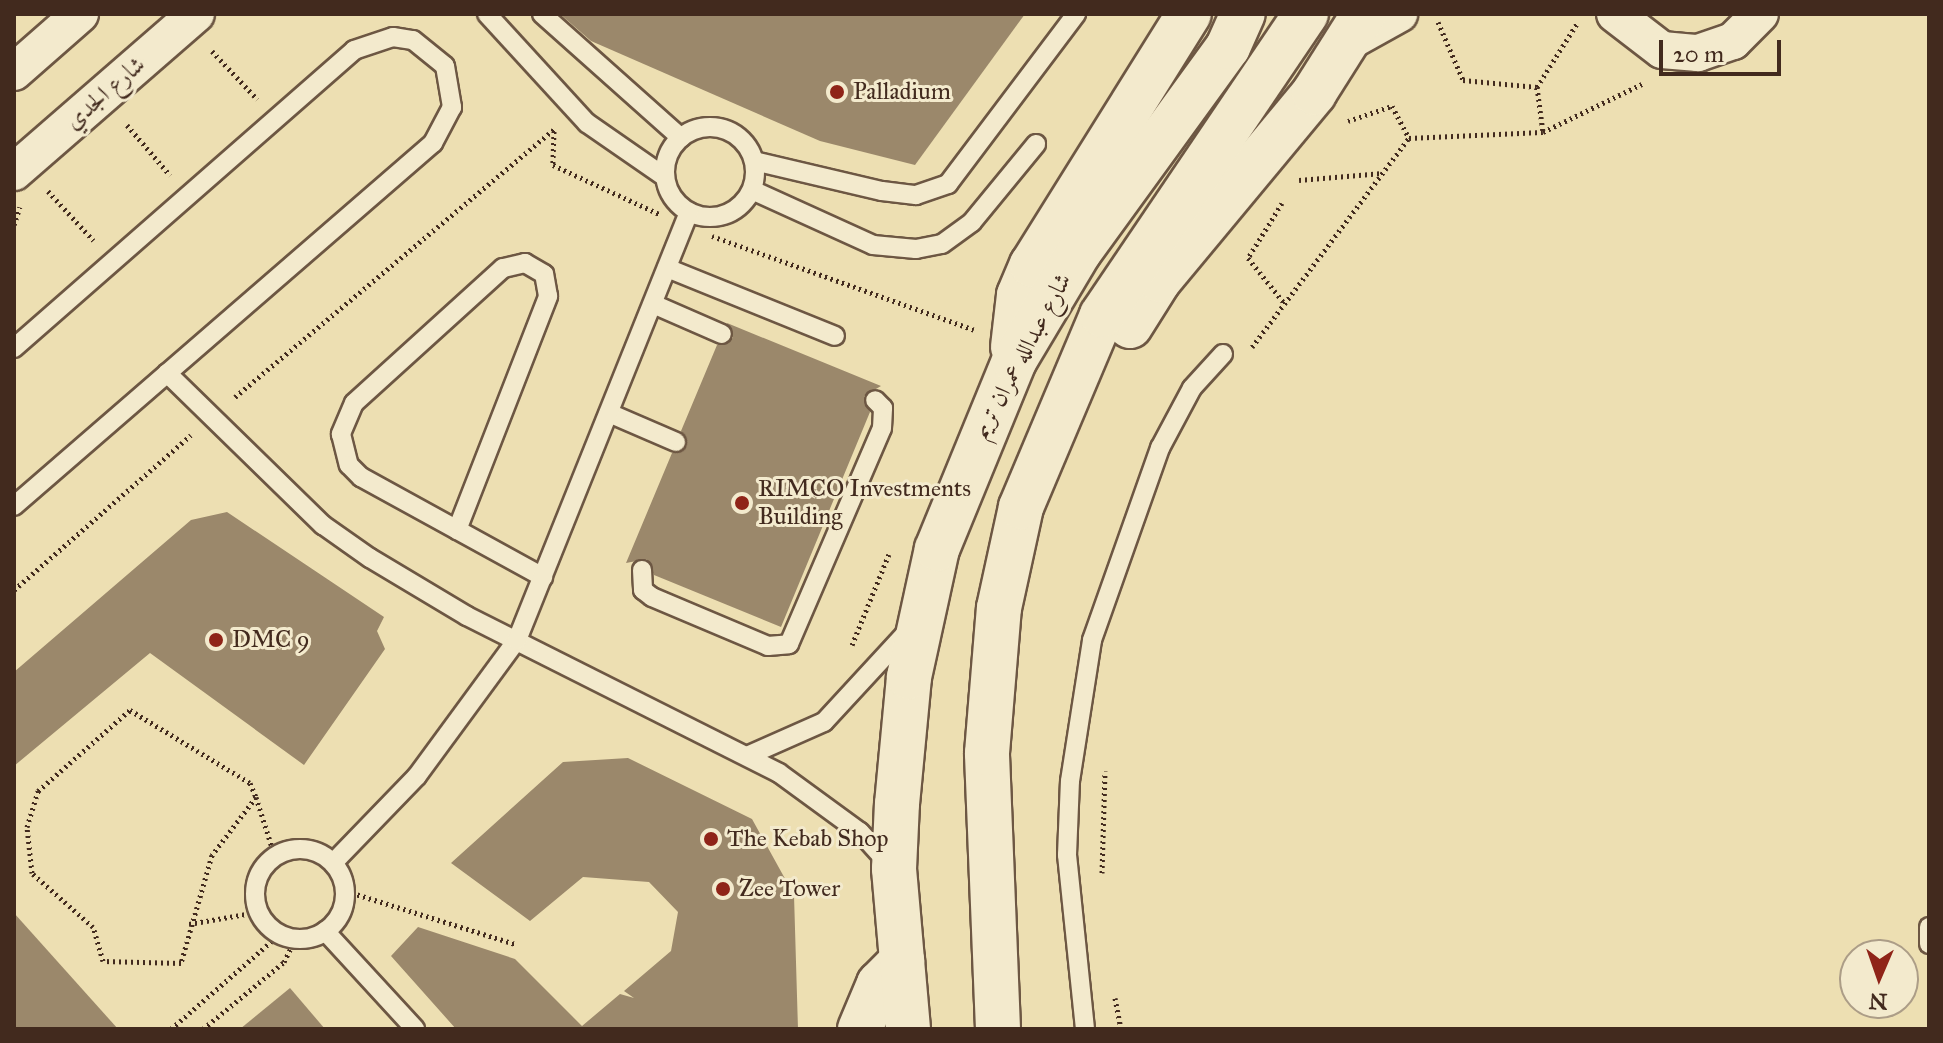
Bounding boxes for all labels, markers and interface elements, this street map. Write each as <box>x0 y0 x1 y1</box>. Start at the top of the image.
scale bar <box>1663 24 1785 74</box>
text: 20 m <box>1673 39 1724 69</box>
street label: شارع الجدي <box>59 50 151 136</box>
place label: Palladium <box>853 78 951 106</box>
marker: Palladium <box>828 83 846 101</box>
street label: شارع عبدالله عمران تريم <box>966 268 1078 444</box>
place label: RIMCO Investments Building <box>758 475 971 531</box>
marker: RIMCO Investments Building <box>733 494 751 512</box>
place label: DMC 9 <box>232 626 310 654</box>
marker: DMC 9 <box>207 631 225 649</box>
place label: The Kebab Shop <box>727 825 889 853</box>
marker: The Kebab Shop <box>702 830 720 848</box>
place label: Zee Tower <box>739 875 840 903</box>
marker: Zee Tower <box>714 880 732 898</box>
north arrow <box>1839 939 1919 1019</box>
text: N <box>1868 988 1888 1015</box>

